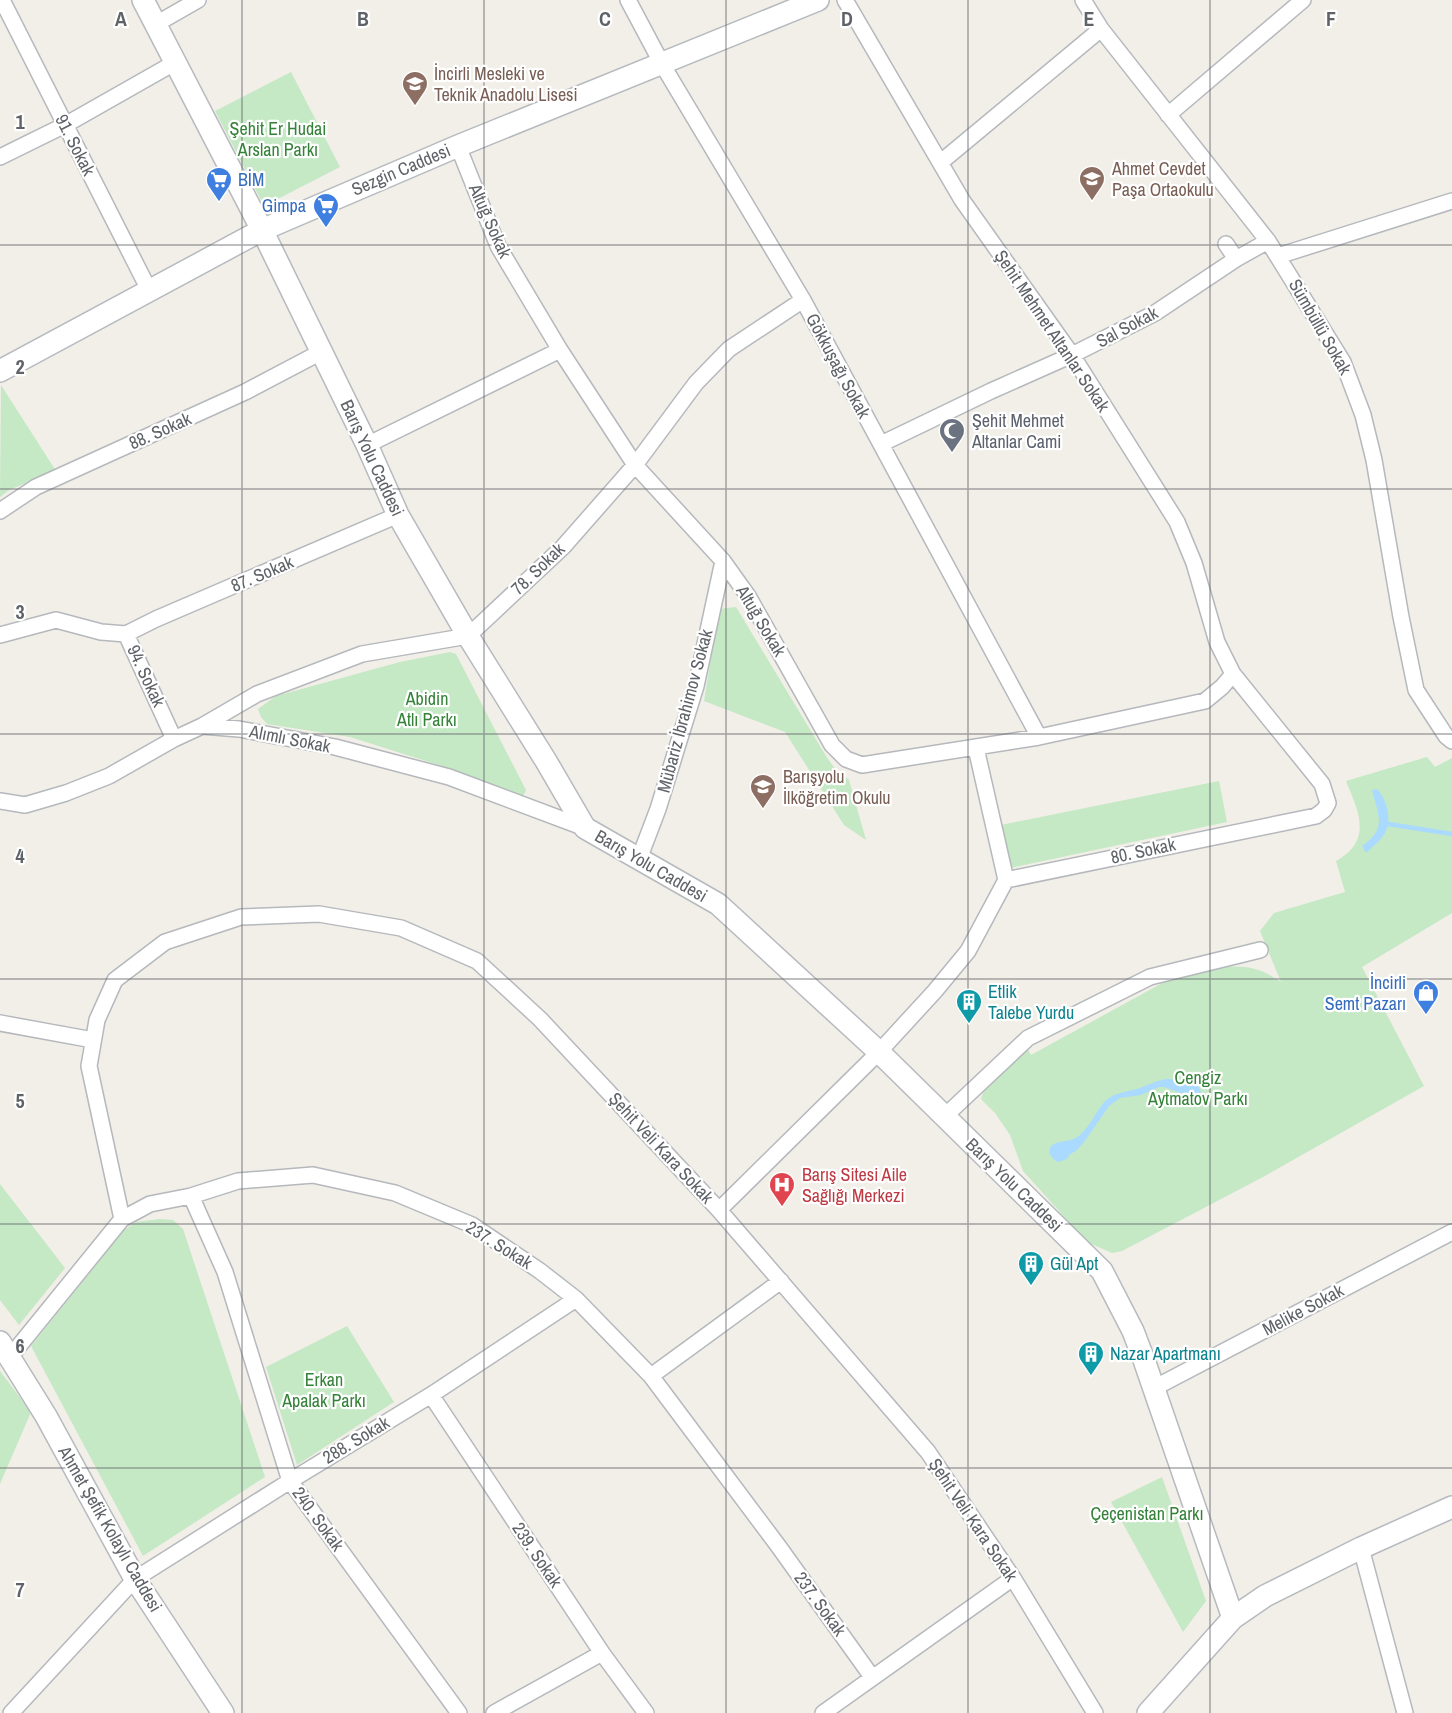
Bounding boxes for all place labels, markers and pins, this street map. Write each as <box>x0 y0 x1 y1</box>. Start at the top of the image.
place label: İncirli Mesleki ve Teknik Anadolu Lisesi <box>434 61 578 107</box>
school or university icon: İncirli Mesleki ve Teknik Anadolu Lisesi <box>400 69 430 107</box>
place label: Ahmet Cevdet Paşa Ortaokulu <box>1111 156 1214 202</box>
school or university icon: Ahmet Cevdet Paşa Ortaokulu <box>1077 164 1107 202</box>
supermarket icon: BİM <box>204 165 234 203</box>
place label: BİM <box>238 167 264 192</box>
supermarket icon: Gimpa <box>311 191 341 229</box>
place label: Gimpa <box>262 193 306 218</box>
place label: Şehit Mehmet Altanlar Cami <box>971 408 1064 454</box>
mosque icon: Şehit Mehmet Altanlar Cami <box>937 416 967 454</box>
place label: Barışyolu İlköğretim Okulu <box>783 764 890 810</box>
school or university icon: Barışyolu İlköğretim Okulu <box>748 772 778 810</box>
place label: İncirli Semt Pazarı <box>1325 970 1406 1016</box>
shop icon: İncirli Semt Pazarı <box>1411 978 1441 1016</box>
place label: Etlik Talebe Yurdu <box>988 979 1074 1025</box>
building icon: Etlik Talebe Yurdu <box>954 987 984 1025</box>
place label: Barış Sitesi Aile Sağlığı Merkezi <box>802 1162 907 1208</box>
hospital icon: Barış Sitesi Aile Sağlığı Merkezi <box>767 1170 797 1208</box>
building icon: Gül Apt <box>1016 1249 1046 1287</box>
place label: Gül Apt <box>1050 1251 1098 1276</box>
building icon: Nazar Apartmanı <box>1076 1339 1106 1377</box>
place label: Nazar Apartmanı <box>1110 1341 1221 1366</box>

